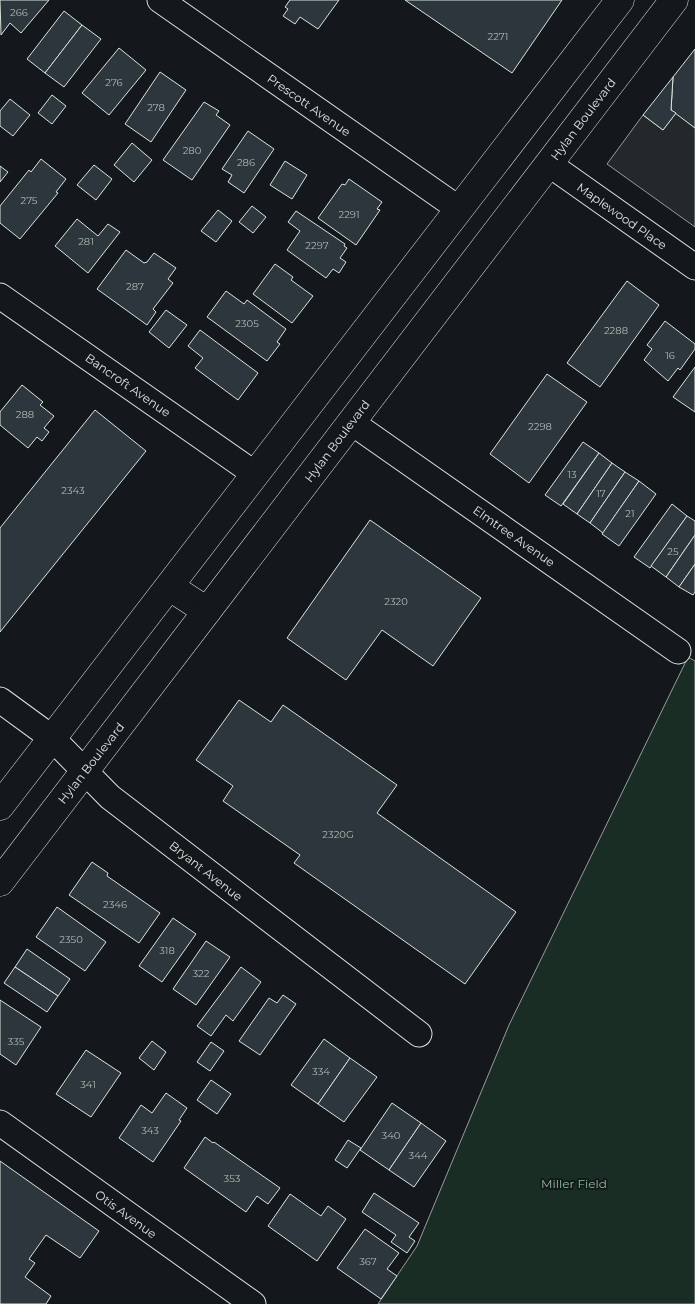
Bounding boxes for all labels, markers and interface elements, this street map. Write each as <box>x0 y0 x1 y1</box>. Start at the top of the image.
house number: 266 <box>10 6 28 19</box>
house number: 2271 <box>488 30 508 43</box>
street label: Prescott Avenue <box>264 71 354 139</box>
street label: Hylan Boulevard <box>547 75 619 163</box>
house number: 276 <box>105 76 123 89</box>
house number: 278 <box>147 101 165 114</box>
house number: 280 <box>183 144 202 157</box>
house number: 286 <box>237 156 255 169</box>
street label: Maplewood Place <box>574 179 670 253</box>
house number: 275 <box>20 194 38 207</box>
house number: 2291 <box>338 208 360 221</box>
house number: 281 <box>78 235 94 248</box>
house number: 2297 <box>305 239 329 252</box>
house number: 287 <box>126 280 144 293</box>
house number: 2305 <box>235 317 259 330</box>
house number: 2288 <box>604 324 628 337</box>
house number: 16 <box>665 349 675 362</box>
street label: Bancroft Avenue <box>83 350 173 420</box>
street label: Hylan Boulevard <box>301 397 373 485</box>
house number: 288 <box>16 408 34 421</box>
house number: 2298 <box>528 420 552 433</box>
house number: 13 <box>567 468 577 481</box>
house number: 2343 <box>61 484 85 497</box>
house number: 17 <box>596 487 606 500</box>
street label: Elmtree Avenue <box>470 502 558 570</box>
house number: 21 <box>625 507 635 520</box>
house number: 25 <box>667 545 679 558</box>
house number: 2320 <box>384 595 408 608</box>
street label: Hylan Boulevard <box>55 719 127 807</box>
house number: 2320G <box>322 828 354 841</box>
street label: Bryant Avenue <box>166 838 246 904</box>
house number: 2346 <box>103 898 127 911</box>
house number: 2350 <box>59 933 83 946</box>
house number: 318 <box>159 944 175 957</box>
house number: 322 <box>193 967 210 980</box>
house number: 335 <box>8 1035 25 1048</box>
house number: 334 <box>312 1065 330 1078</box>
house number: 341 <box>80 1078 96 1091</box>
house number: 343 <box>141 1124 159 1137</box>
house number: 340 <box>382 1129 401 1142</box>
house number: 344 <box>409 1149 428 1162</box>
house number: 353 <box>224 1172 241 1185</box>
park label: Miller Field <box>541 1176 607 1191</box>
street label: Otis Avenue <box>92 1187 160 1241</box>
house number: 367 <box>359 1255 377 1268</box>

